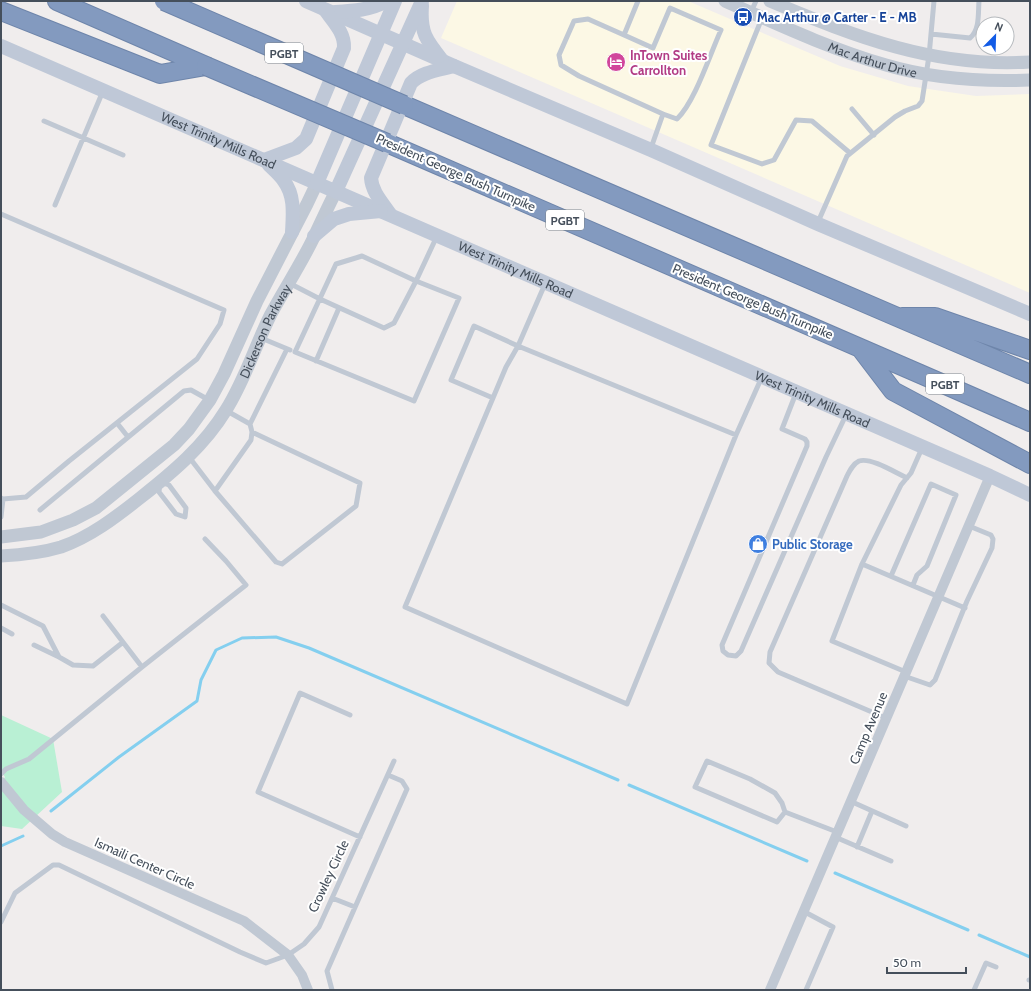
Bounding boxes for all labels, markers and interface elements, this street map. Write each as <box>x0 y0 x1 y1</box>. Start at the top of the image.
bus stop icon: Mac Arthur @ Carter - E - MB <box>732 6 754 28</box>
place label: Mac Arthur @ Carter - E - MB <box>757 9 917 25</box>
north arrow <box>975 16 1015 56</box>
text: N <box>993 19 1005 35</box>
street label: Mac Arthur Drive <box>826 38 919 81</box>
road number: PGBT <box>265 43 303 63</box>
place label: InTown Suites Carrollton <box>630 47 708 78</box>
hotel icon: InTown Suites Carrollton <box>605 51 627 73</box>
street label: West Trinity Mills Road <box>159 108 278 172</box>
street label: President George Bush Turnpike <box>374 130 539 215</box>
road number: PGBT <box>546 210 584 230</box>
street label: West Trinity Mills Road <box>456 237 575 301</box>
street label: President George Bush Turnpike <box>670 260 836 342</box>
street label: Dickerson Parkway <box>236 281 295 381</box>
street label: West Trinity Mills Road <box>753 367 872 431</box>
road number: PGBT <box>926 374 964 394</box>
shop icon: Public Storage <box>747 533 769 555</box>
place label: Public Storage <box>772 536 853 552</box>
street label: Camp Avenue <box>846 689 891 767</box>
street label: Ismaili Center Circle <box>92 834 198 892</box>
street label: Crowley Circle <box>304 837 352 915</box>
scale bar <box>887 949 966 975</box>
text: 50 m <box>893 955 921 970</box>

